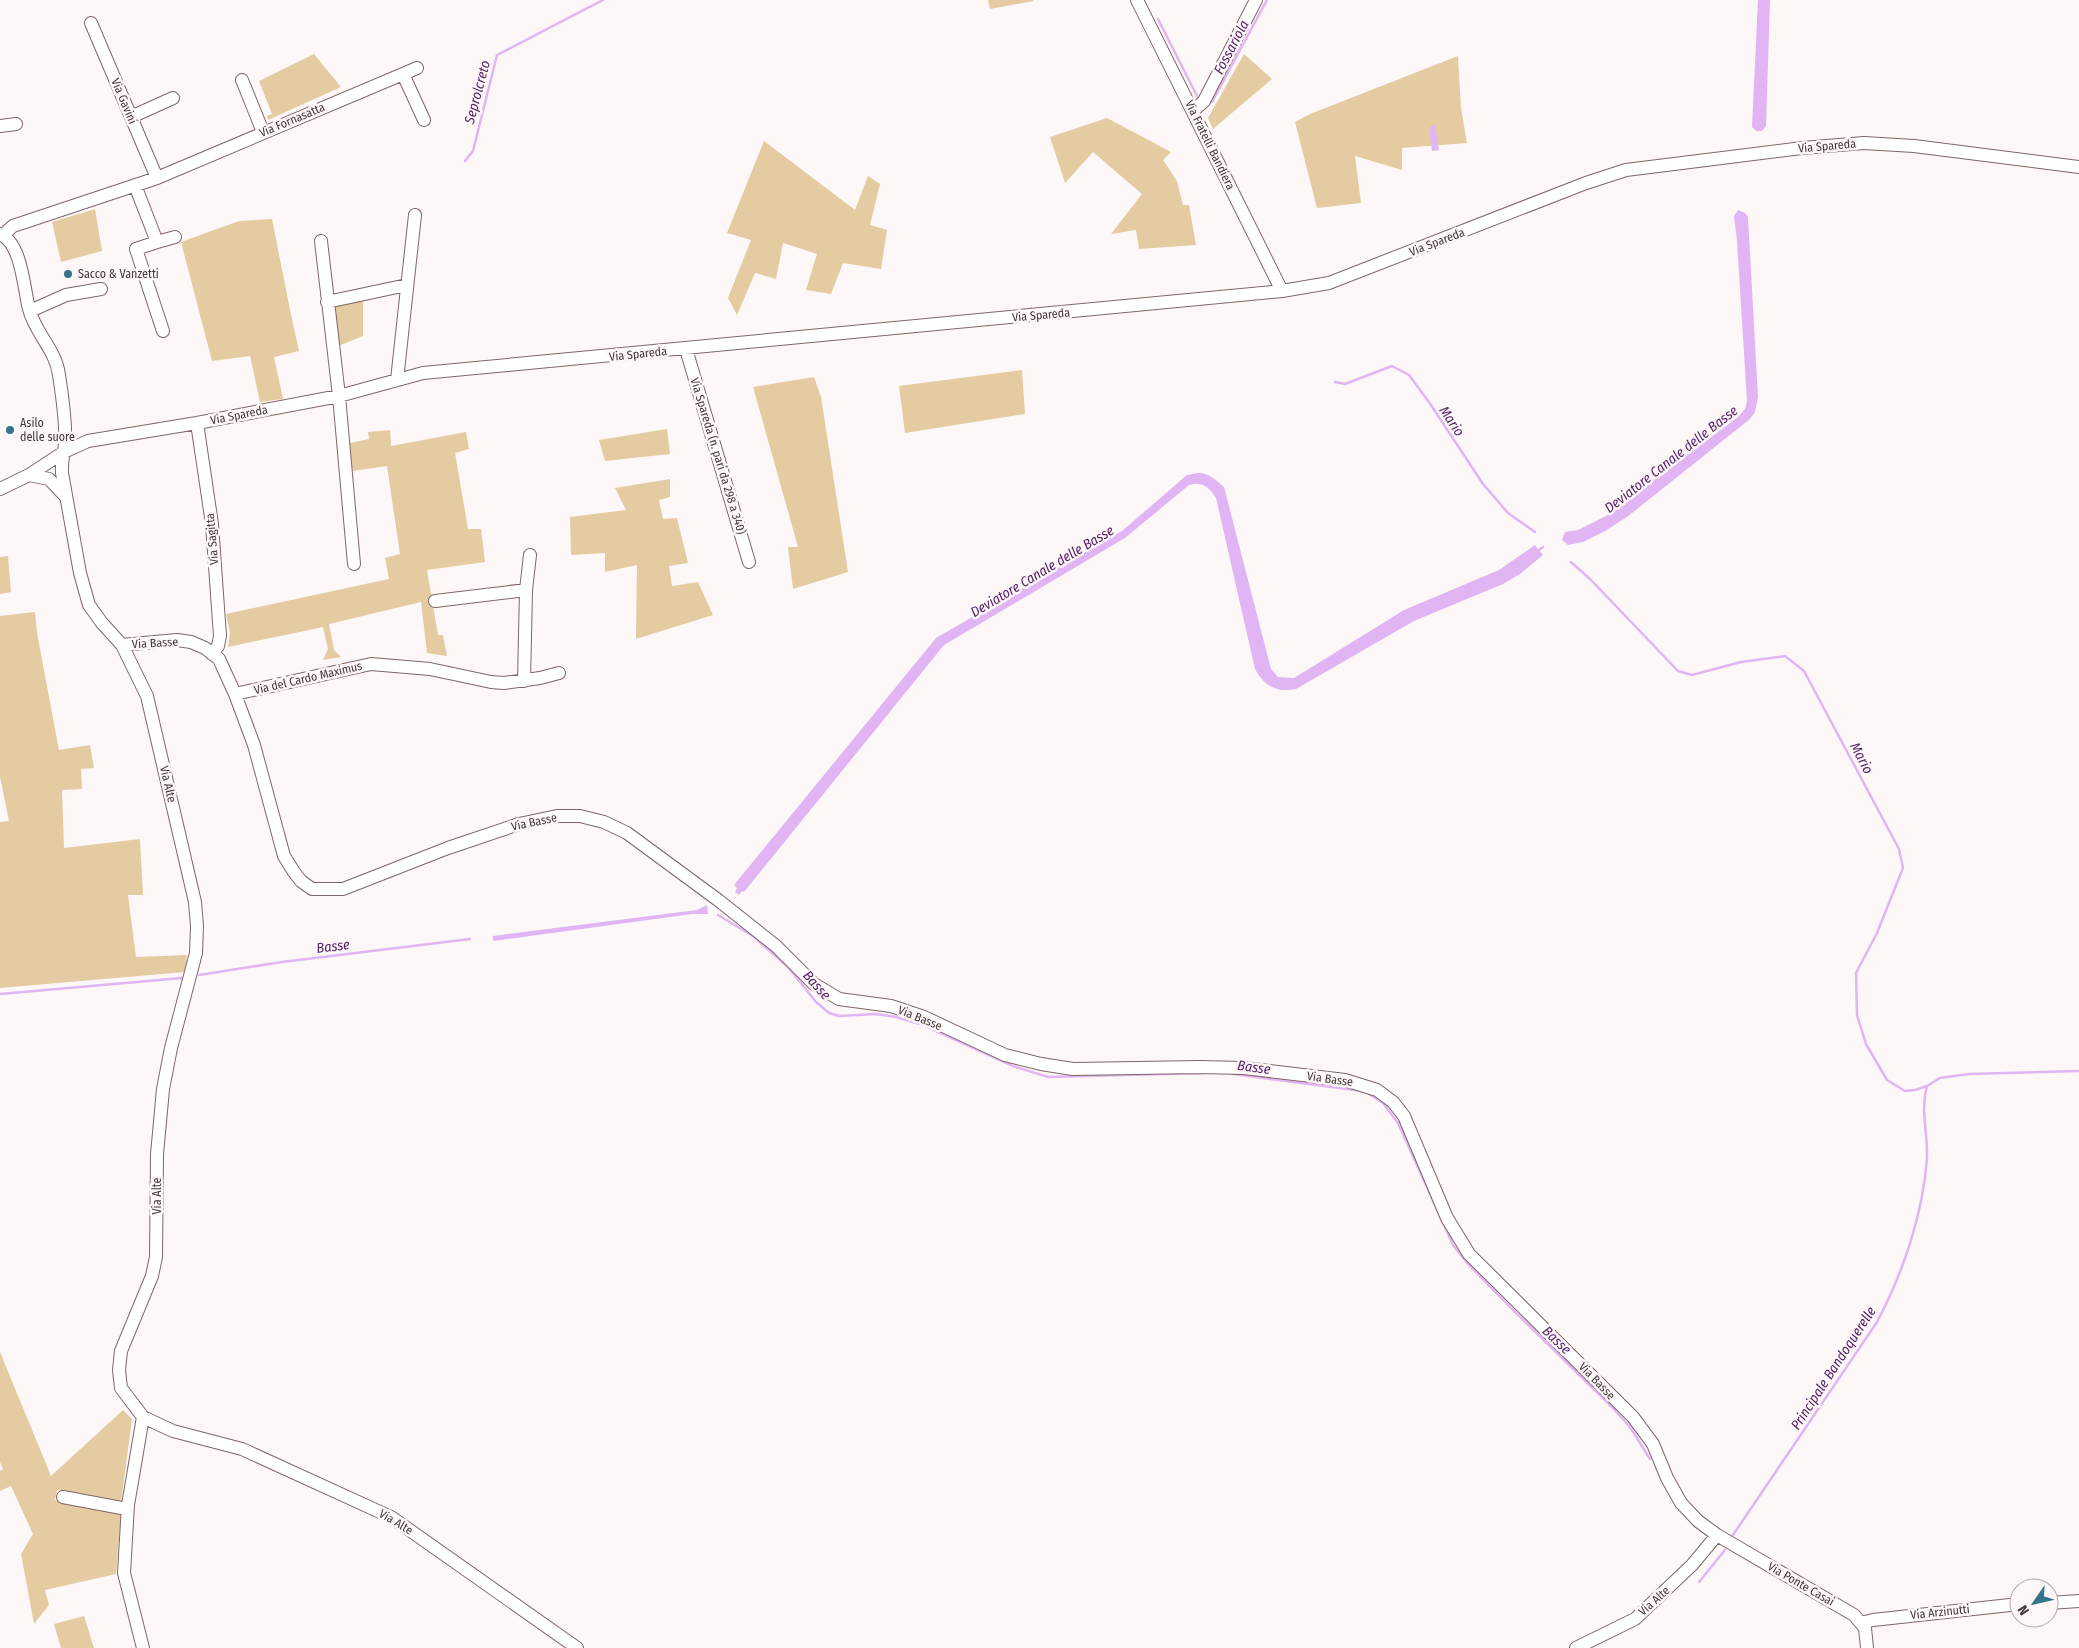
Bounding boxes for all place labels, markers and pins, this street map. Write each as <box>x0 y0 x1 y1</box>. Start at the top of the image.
place label: Sacco & Vanzetti <box>78 267 159 281</box>
marker: Sacco & Vanzetti <box>62 268 74 280</box>
place label: Asilo delle suore <box>20 416 75 444</box>
marker: Asilo delle suore <box>4 424 16 436</box>

